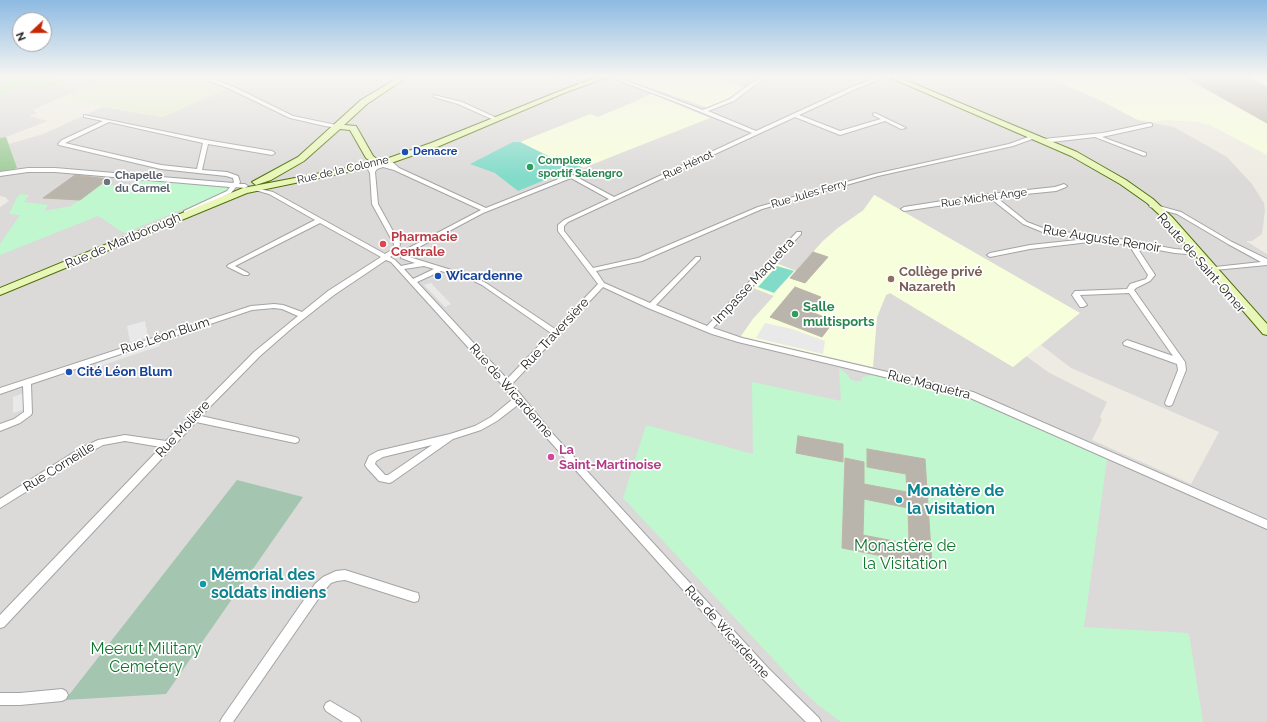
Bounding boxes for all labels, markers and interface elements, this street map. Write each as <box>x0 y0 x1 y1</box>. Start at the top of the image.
north arrow <box>12 12 52 52</box>
text: N <box>14 30 29 43</box>
place label: Denacre <box>413 145 457 159</box>
marker: Denacre <box>400 147 410 157</box>
street label: Rue Hénot <box>661 148 715 182</box>
street label: Rue de la Colonne <box>296 153 390 187</box>
place label: Complexe sportif Salengro <box>538 154 623 180</box>
marker: Complexe sportif Salengro <box>525 162 535 172</box>
place label: Chapelle du Carmel <box>115 169 170 195</box>
marker: Chapelle du Carmel <box>102 177 112 187</box>
street label: Rue Jules Ferry <box>769 177 849 211</box>
street label: Rue Michel Ange <box>940 185 1028 211</box>
street label: Rue de Marlborough <box>63 210 183 272</box>
street label: Route de Saint-Omer <box>1153 210 1249 316</box>
street label: Rue Auguste Renoir <box>1042 222 1162 256</box>
place label: Pharmacie Centrale <box>391 229 457 260</box>
street label: Impasse Maquetra <box>710 235 798 327</box>
marker: Pharmacie Centrale <box>378 239 388 249</box>
place label: Collège privé Nazareth <box>899 264 982 295</box>
place label: Wicardenne <box>446 268 522 284</box>
marker: Wicardenne <box>433 271 443 281</box>
marker: Collège privé Nazareth <box>886 274 896 284</box>
street label: Rue Traversière <box>518 295 592 373</box>
place label: Salle multisports <box>803 299 874 330</box>
marker: Salle multisports <box>790 309 800 319</box>
street label: Rue Léon Blum <box>119 314 211 358</box>
street label: Rue de Wicardenne <box>466 341 556 441</box>
place label: Cité Léon Blum <box>77 364 172 380</box>
marker: Cité Léon Blum <box>64 367 74 377</box>
street label: Rue Maquetra <box>886 367 972 403</box>
street label: Rue Molière <box>153 397 213 461</box>
street label: Rue Corneille <box>21 439 97 495</box>
place label: La Saint-Martinoise <box>559 442 661 473</box>
marker: La Saint-Martinoise <box>546 452 556 462</box>
place label: Monatère de la visitation <box>907 481 1004 519</box>
marker: Monatère de la visitation <box>894 495 904 505</box>
park label: Monastère de la Visitation <box>854 536 956 574</box>
place label: Mémorial des soldats indiens <box>211 565 326 603</box>
marker: Mémorial des soldats indiens <box>198 579 208 589</box>
street label: Rue de Wicardenne <box>681 582 773 682</box>
park label: Meerut Military Cemetery <box>91 639 201 677</box>

